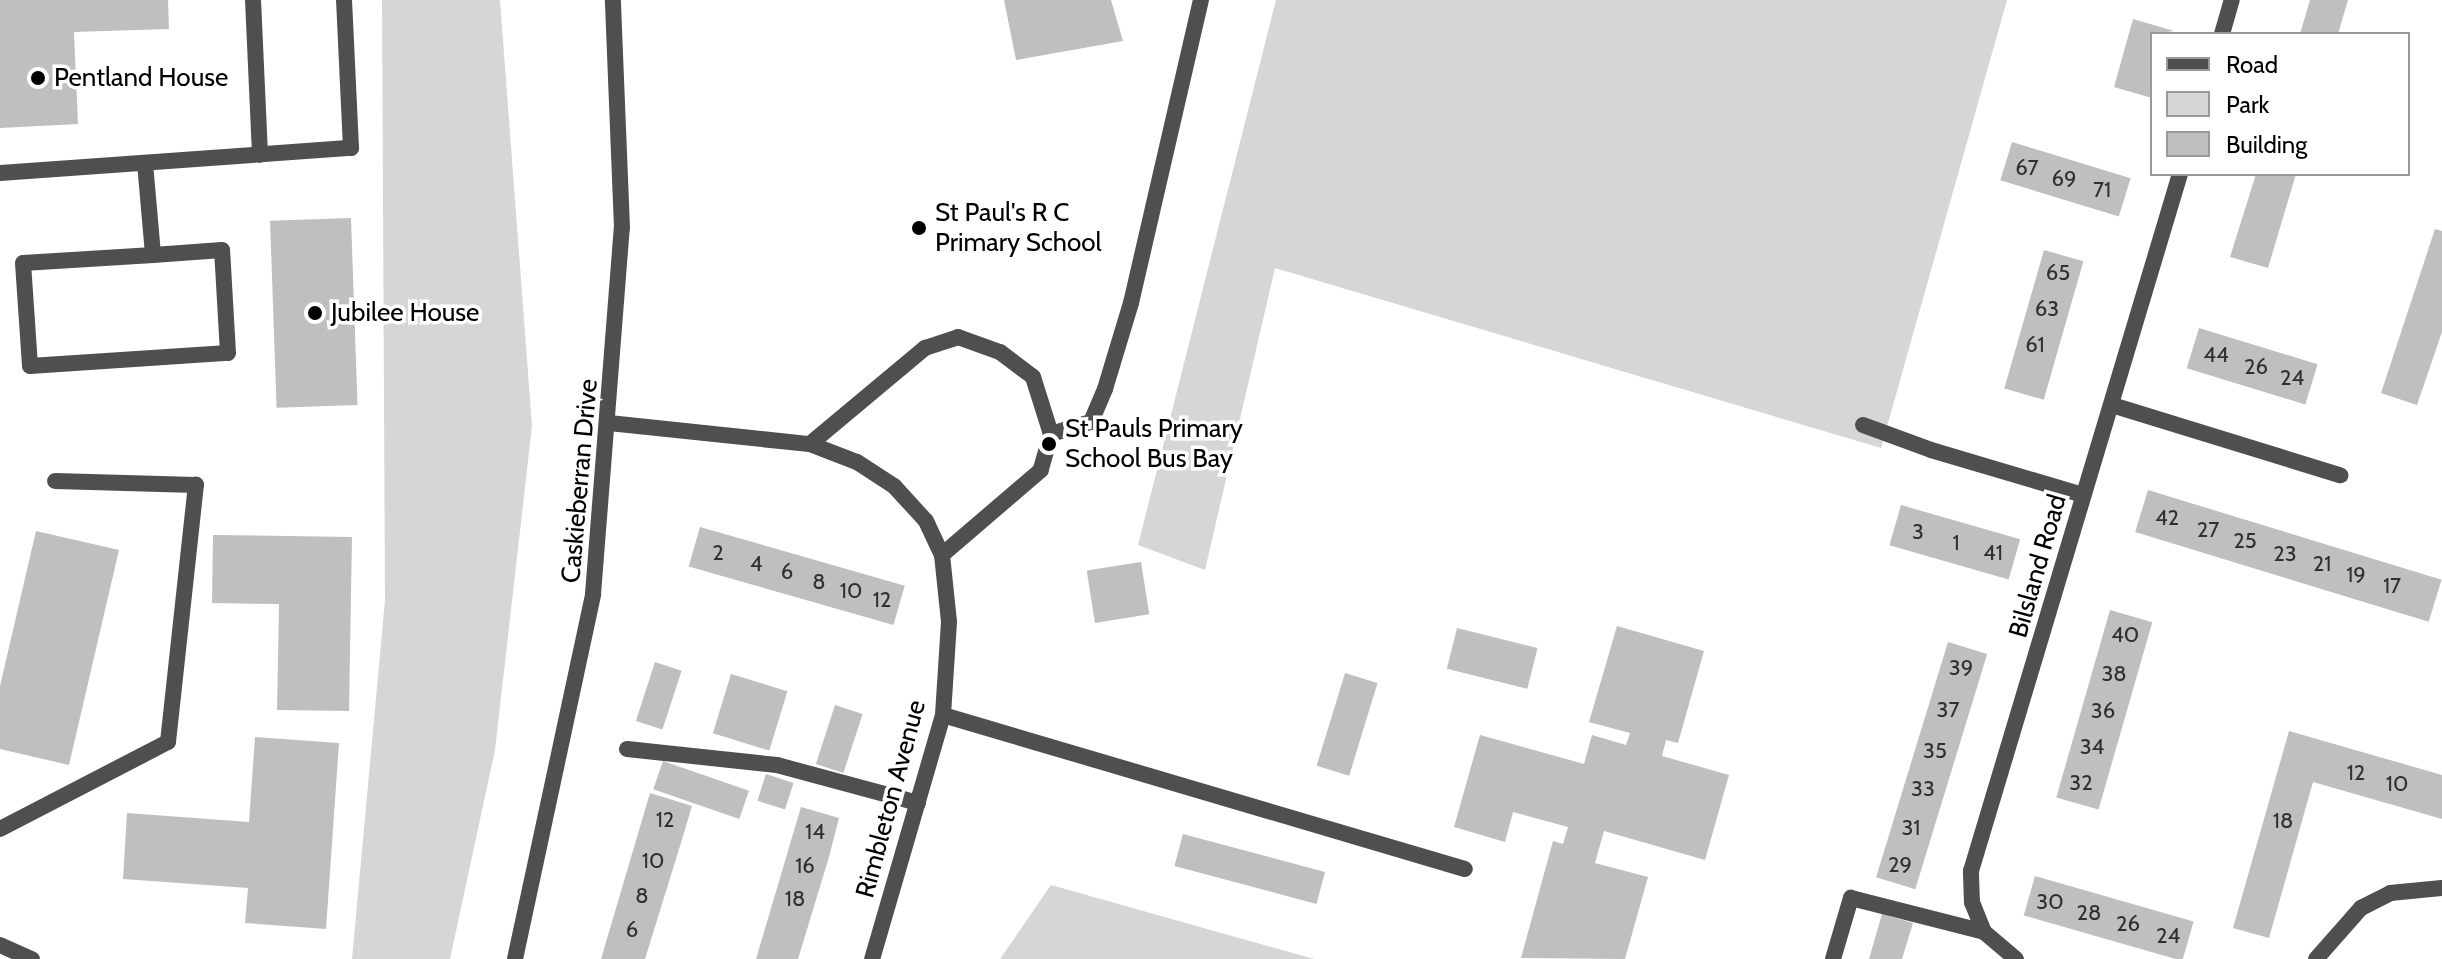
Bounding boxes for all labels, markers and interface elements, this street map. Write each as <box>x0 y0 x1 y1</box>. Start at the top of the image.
legend <box>2150 32 2410 176</box>
text: Road <box>2226 50 2278 79</box>
place label: Pentland House <box>54 62 228 94</box>
marker: Pentland House <box>29 69 47 87</box>
text: Park <box>2226 90 2269 119</box>
text: Building <box>2226 130 2307 159</box>
house number: 67 <box>2015 155 2039 181</box>
house number: 69 <box>2052 166 2076 192</box>
house number: 71 <box>2093 177 2111 203</box>
place label: St Paul's R C Primary School <box>935 197 1102 258</box>
marker: St Paul's R C Primary School <box>910 219 928 237</box>
house number: 65 <box>2046 260 2070 286</box>
house number: 63 <box>2035 296 2059 322</box>
place label: Jubilee House <box>331 297 479 329</box>
marker: Jubilee House <box>306 304 324 322</box>
house number: 61 <box>2025 332 2045 358</box>
house number: 44 <box>2203 342 2229 368</box>
house number: 26 <box>2244 354 2268 380</box>
house number: 24 <box>2280 365 2304 391</box>
street label: Caskieberran Drive <box>556 378 604 584</box>
place label: St Pauls Primary School Bus Bay <box>1065 413 1243 474</box>
marker: St Pauls Primary School Bus Bay <box>1040 435 1058 453</box>
street label: Bilsland Road <box>2003 491 2073 641</box>
house number: 42 <box>2155 505 2179 531</box>
house number: 27 <box>2197 517 2219 543</box>
house number: 3 <box>1912 519 1924 545</box>
house number: 25 <box>2233 528 2257 554</box>
house number: 1 <box>1952 530 1960 556</box>
house number: 2 <box>712 540 724 566</box>
house number: 41 <box>1983 540 2003 566</box>
house number: 23 <box>2273 541 2297 567</box>
house number: 4 <box>750 551 762 577</box>
house number: 21 <box>2313 551 2331 577</box>
house number: 6 <box>781 559 793 585</box>
house number: 19 <box>2346 562 2366 588</box>
house number: 8 <box>812 569 826 595</box>
house number: 17 <box>2383 573 2401 599</box>
house number: 10 <box>840 578 862 604</box>
house number: 12 <box>873 587 891 613</box>
house number: 40 <box>2111 622 2139 648</box>
house number: 39 <box>1949 655 1973 681</box>
house number: 38 <box>2101 661 2127 687</box>
street label: Rimbleton Avenue <box>850 697 932 901</box>
house number: 37 <box>1937 697 1959 723</box>
house number: 36 <box>2091 698 2115 724</box>
house number: 34 <box>2080 734 2104 760</box>
house number: 35 <box>1923 738 1947 764</box>
house number: 12 <box>2347 760 2365 786</box>
house number: 32 <box>2069 770 2093 796</box>
house number: 10 <box>2386 771 2408 797</box>
house number: 33 <box>1911 776 1935 802</box>
house number: 12 <box>656 807 674 833</box>
house number: 18 <box>2273 808 2293 834</box>
house number: 31 <box>1901 815 1921 841</box>
house number: 14 <box>805 819 825 845</box>
house number: 10 <box>642 848 664 874</box>
house number: 29 <box>1888 852 1912 878</box>
house number: 16 <box>795 853 815 879</box>
house number: 8 <box>635 883 649 909</box>
house number: 18 <box>785 886 805 912</box>
house number: 30 <box>2036 889 2064 915</box>
house number: 28 <box>2077 900 2101 926</box>
house number: 26 <box>2116 911 2140 937</box>
house number: 6 <box>626 917 638 943</box>
house number: 24 <box>2156 923 2180 949</box>

